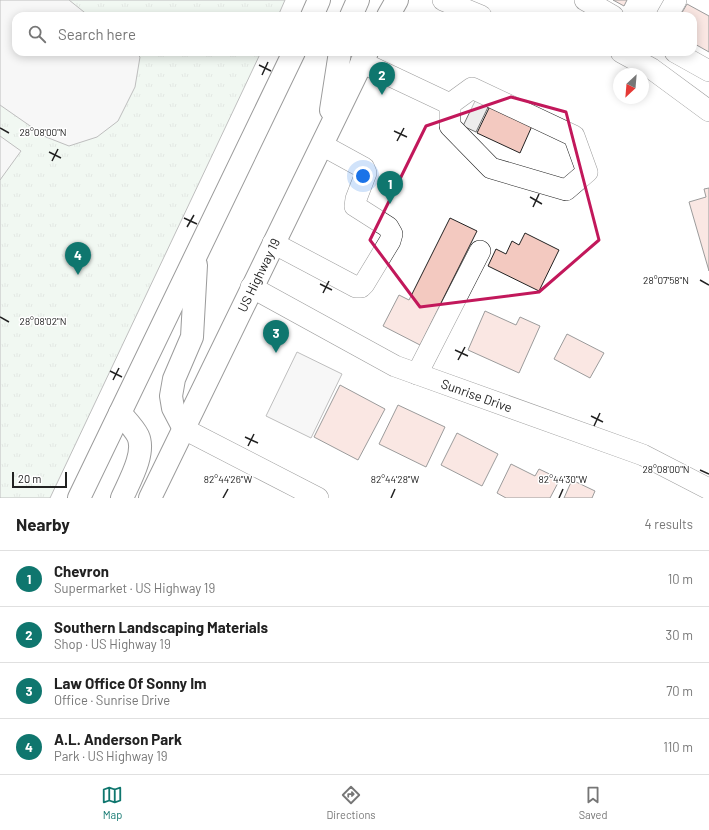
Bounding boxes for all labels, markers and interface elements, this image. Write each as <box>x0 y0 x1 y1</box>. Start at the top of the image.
search box <box>12 12 697 56</box>
icon: search <box>26 23 48 45</box>
text: Search here <box>58 25 136 43</box>
pin: 2 <box>369 62 395 95</box>
north arrow <box>613 68 649 104</box>
text: 28°08'00"N <box>19 126 67 138</box>
your location <box>353 166 373 186</box>
pin: 1 <box>377 171 403 204</box>
street label: US Highway 19 <box>234 235 283 315</box>
pin: 4 <box>65 242 91 275</box>
text: 28°07'58"N <box>643 274 689 286</box>
text: 28°08'02"N <box>20 315 66 327</box>
pin: 3 <box>263 320 289 353</box>
street label: Sunrise Drive <box>439 375 514 415</box>
text: 28°08'00"N <box>642 463 690 475</box>
scale bar <box>12 470 67 489</box>
text: 20 m <box>18 472 41 485</box>
text: 82°44'26"W <box>204 473 252 485</box>
text: 82°44'28"W <box>371 473 419 485</box>
text: 82°44'30"W <box>539 473 588 485</box>
text: Nearby <box>16 514 70 534</box>
text: 4 results <box>645 516 693 532</box>
text: Chevron <box>54 562 109 580</box>
text: 1 <box>27 571 31 587</box>
text: 10 m <box>668 571 693 587</box>
text: Supermarket · US Highway 19 <box>54 580 215 596</box>
text: Southern Landscaping Materials <box>54 618 268 636</box>
text: 2 <box>25 627 33 643</box>
text: 30 m <box>666 627 693 643</box>
text: Shop · US Highway 19 <box>54 636 171 652</box>
text: Law Office Of Sonny Im <box>54 674 207 692</box>
text: 3 <box>25 683 33 699</box>
text: 70 m <box>666 683 693 699</box>
text: Office · Sunrise Drive <box>54 692 170 708</box>
text: A.L. Anderson Park <box>54 730 182 748</box>
text: 4 <box>25 739 33 755</box>
text: 110 m <box>663 739 693 755</box>
text: Park · US Highway 19 <box>54 748 167 764</box>
tab: Map <box>101 784 123 821</box>
tab: Directions <box>326 784 376 821</box>
tab: Saved <box>579 784 608 821</box>

